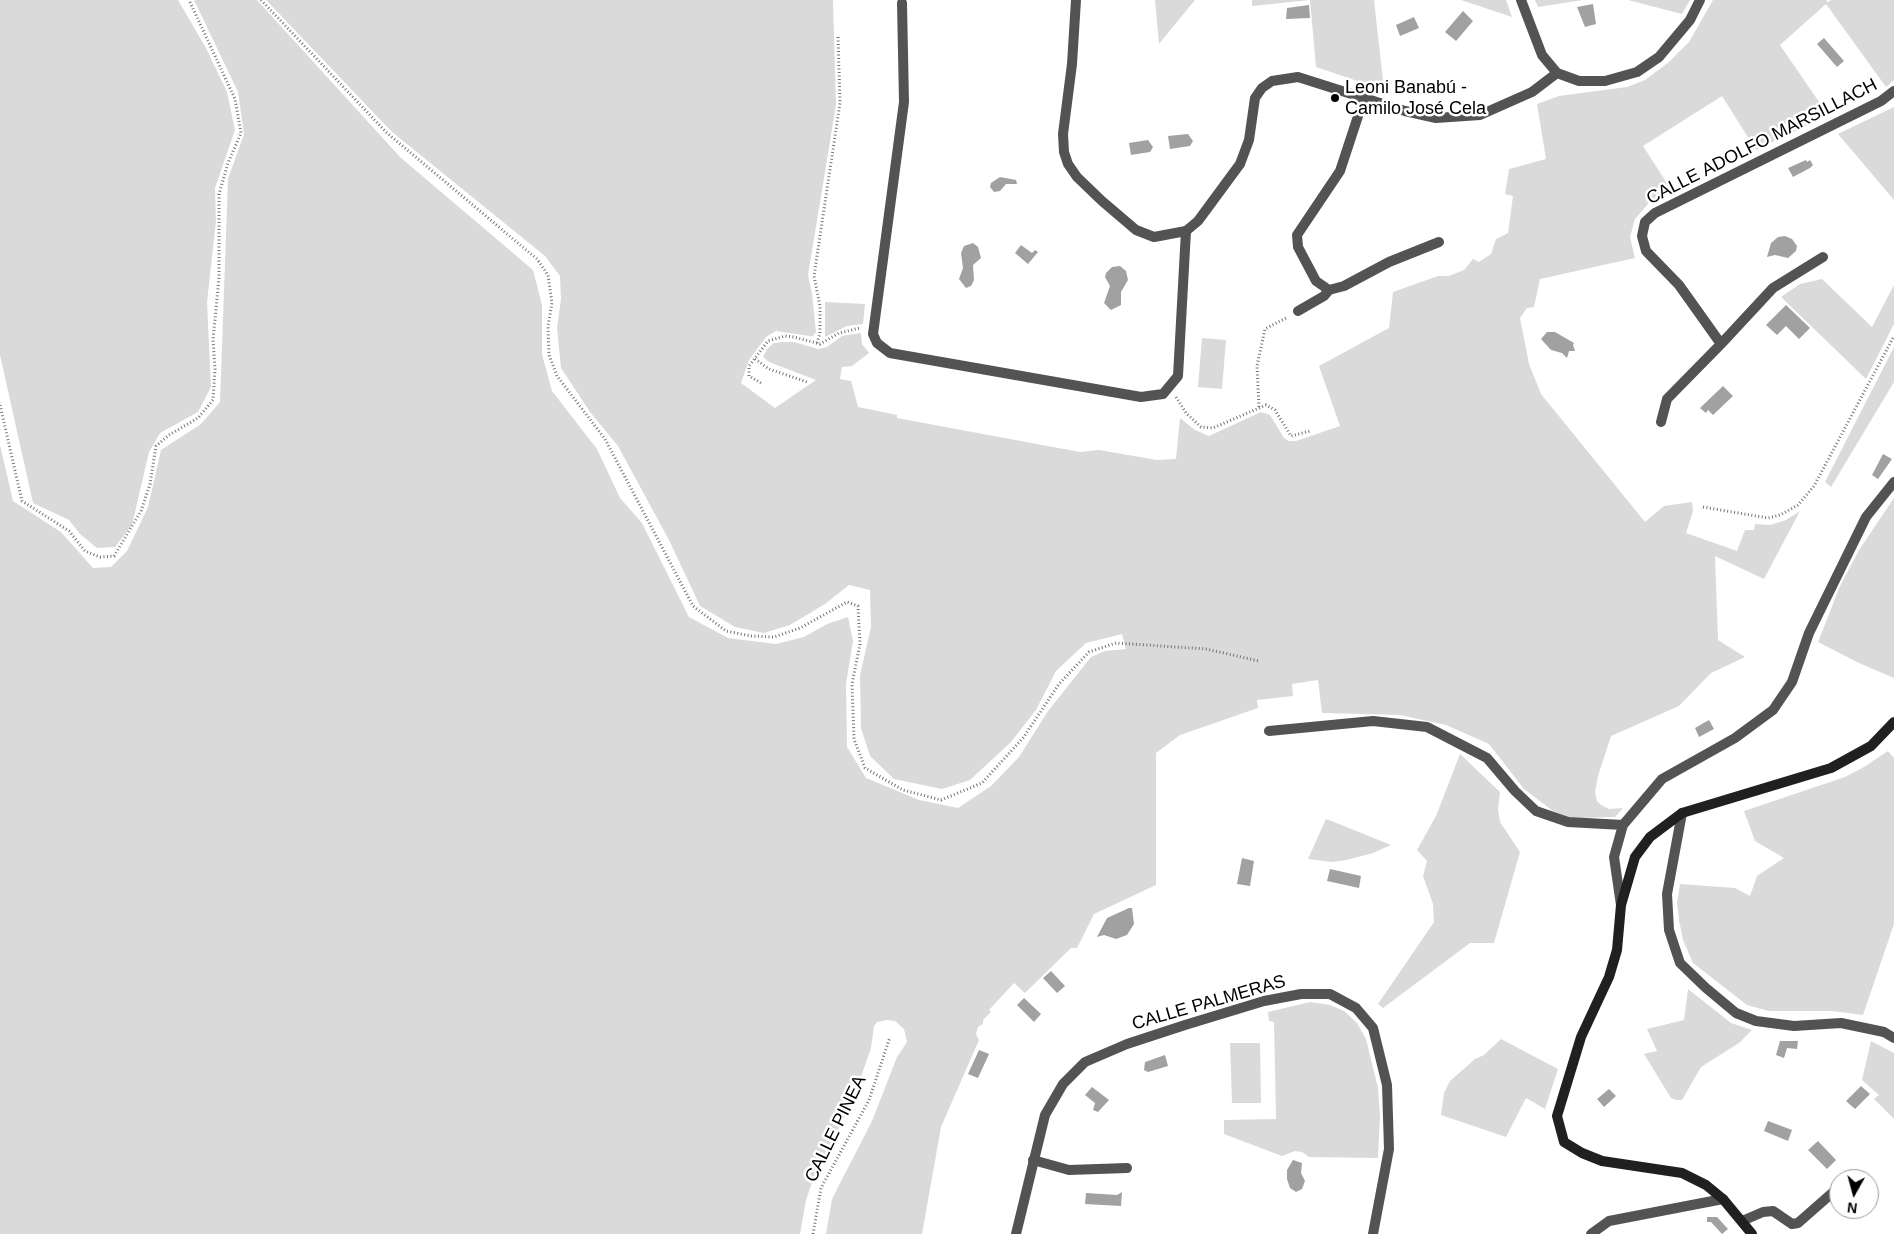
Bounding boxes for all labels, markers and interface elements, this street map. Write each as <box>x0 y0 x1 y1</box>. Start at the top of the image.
street label: CALLE ADOLFO MARSILLACH <box>1643 74 1881 210</box>
place label: Leoni Banabú - Camilo José Cela <box>1345 77 1486 120</box>
marker: Leoni Banabú - Camilo José Cela <box>1329 92 1341 104</box>
street label: CALLE PALMERAS <box>1130 971 1288 1035</box>
street label: CALLE PINEA <box>801 1072 871 1186</box>
north arrow <box>1829 1169 1879 1219</box>
text: N <box>1846 1199 1858 1216</box>

